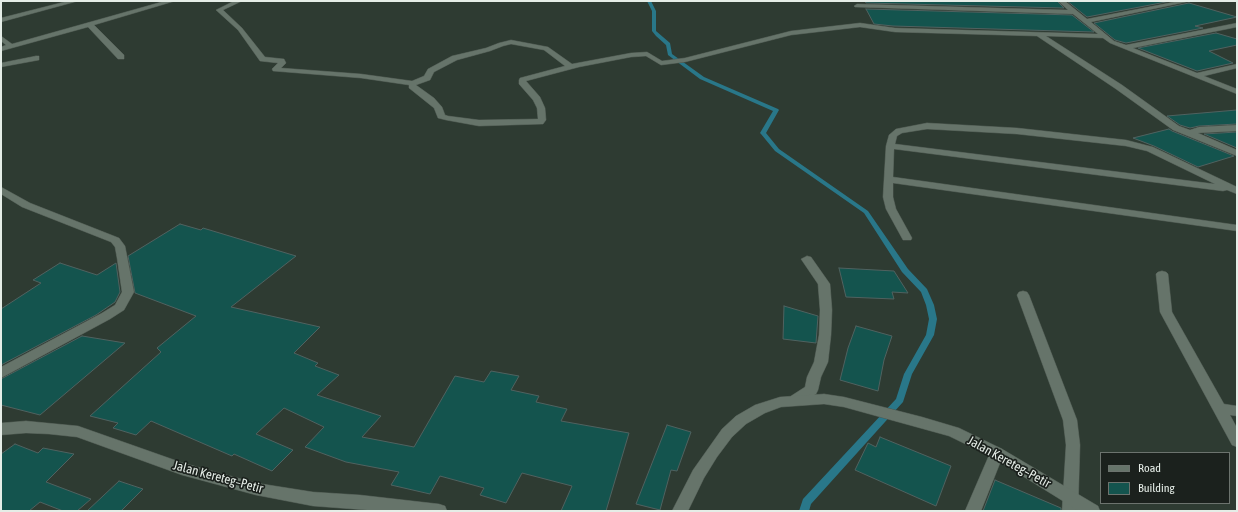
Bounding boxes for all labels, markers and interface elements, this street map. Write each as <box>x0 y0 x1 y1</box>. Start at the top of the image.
street label: Jalan Kereteg–Petir <box>965 433 1053 491</box>
legend <box>1100 452 1230 504</box>
street label: Jalan Kereteg–Petir <box>171 457 265 497</box>
text: Road <box>1138 461 1161 475</box>
text: Building <box>1138 481 1175 495</box>

